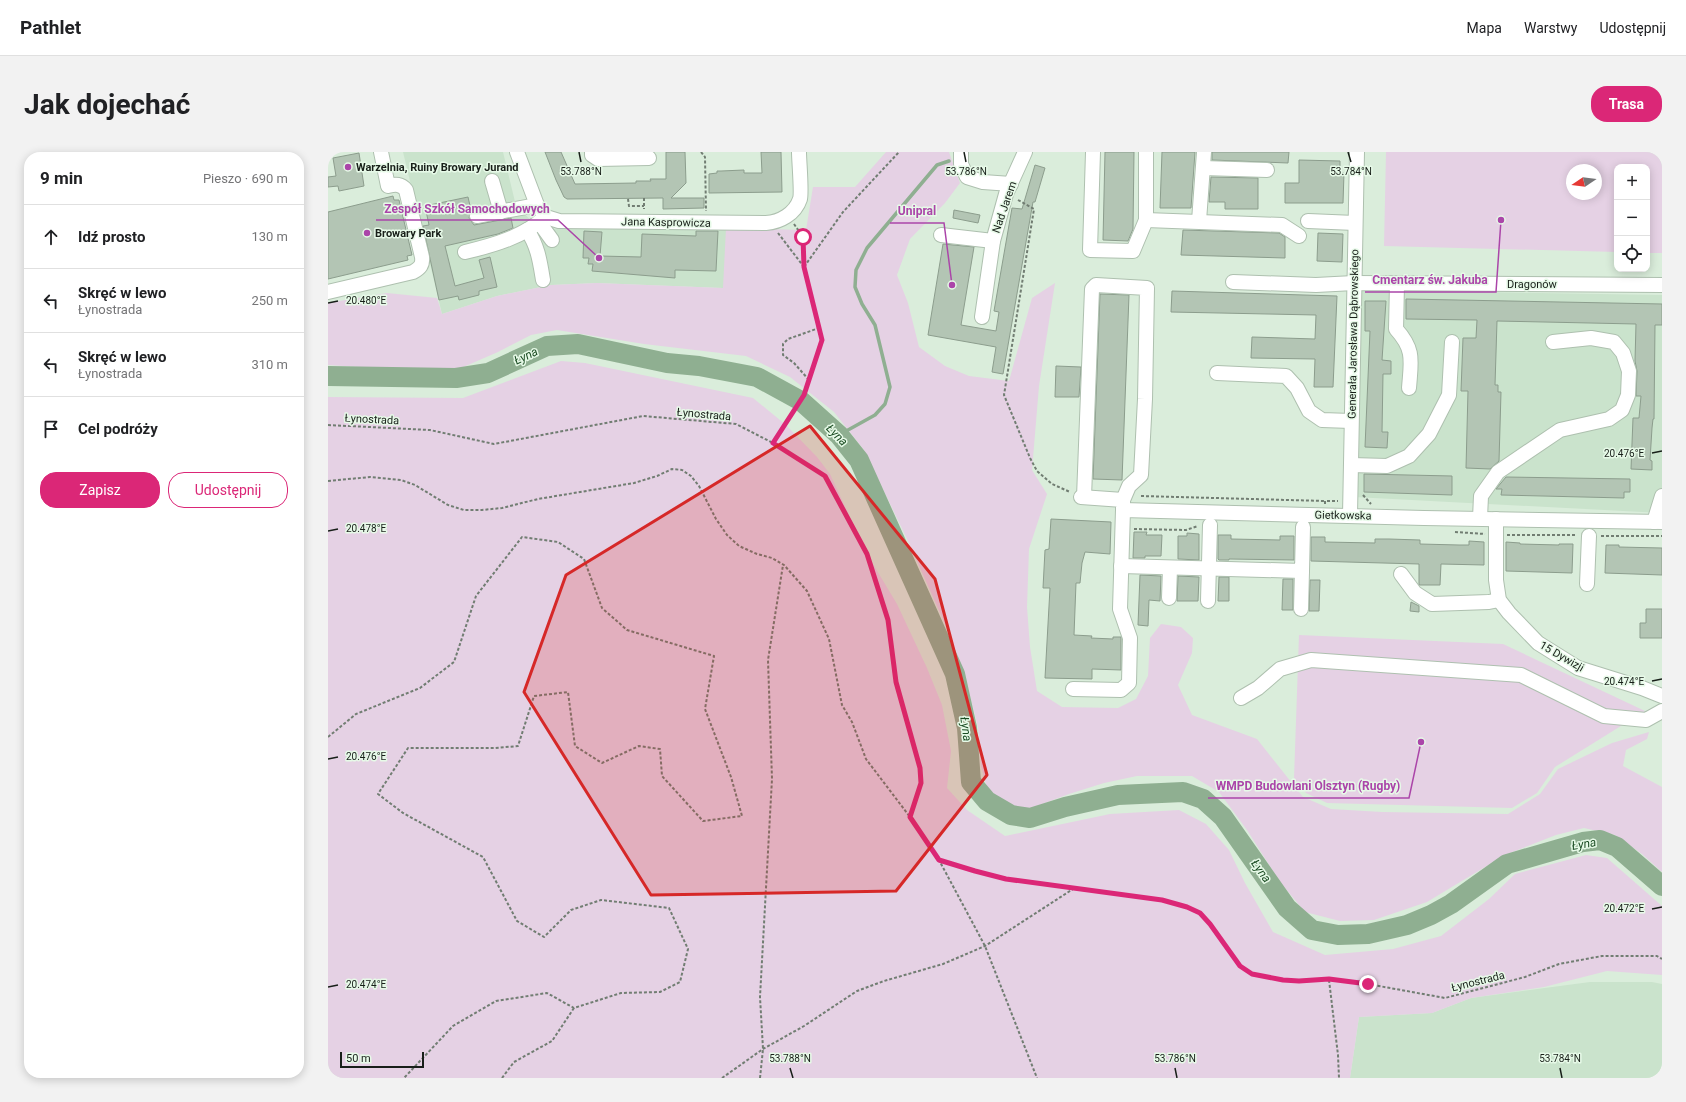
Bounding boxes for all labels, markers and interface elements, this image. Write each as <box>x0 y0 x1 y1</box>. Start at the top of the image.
text: Pathlet <box>20 16 81 39</box>
text: Mapa <box>1467 20 1502 36</box>
text: Warstwy <box>1524 20 1577 36</box>
text: Udostępnij <box>1599 20 1666 36</box>
button: Trasa <box>1591 86 1662 122</box>
text: Jak dojechać <box>24 88 190 121</box>
place label: Warzelnia, Ruiny Browary Jurand <box>356 161 519 174</box>
marker: Warzelnia, Ruiny Browary Jurand <box>343 162 353 172</box>
north arrow <box>1566 164 1602 200</box>
map controls <box>1614 164 1650 272</box>
button: + <box>1614 164 1650 200</box>
text: 53.788°N <box>560 166 602 177</box>
text: 53.786°N <box>945 166 987 177</box>
text: 53.784°N <box>1330 166 1372 177</box>
text: 9 min <box>40 168 83 188</box>
text: Pieszo · 690 m <box>203 171 288 186</box>
street label: Nad Jarem <box>990 180 1019 235</box>
callout: Zespół Szkół Samochodowych <box>376 196 558 220</box>
callout: Unipral <box>890 199 944 223</box>
button: − <box>1614 200 1650 236</box>
text: Zespół Szkół Samochodowych <box>384 202 550 216</box>
text: Unipral <box>898 204 936 218</box>
street label: Jana Kasprowicza <box>621 215 711 230</box>
icon: ahead <box>40 226 62 248</box>
place label: Browary Park <box>375 227 441 240</box>
text: Idź prosto <box>78 228 145 246</box>
marker: Browary Park <box>362 228 372 238</box>
route start <box>794 228 812 246</box>
text: 130 m <box>251 229 288 244</box>
button: locate <box>1614 236 1650 272</box>
street label: Generała Jarosława Dąbrowskiego <box>1346 249 1361 419</box>
callout: Cmentarz św. Jakuba <box>1365 268 1496 292</box>
text: Cmentarz św. Jakuba <box>1372 273 1488 287</box>
street label: Dragonów <box>1507 278 1558 291</box>
text: Skręć w lewo <box>78 284 167 302</box>
icon: left <box>40 290 62 312</box>
text: 250 m <box>251 293 288 308</box>
text: 20.480°E <box>346 295 386 306</box>
text: Łynostrada <box>78 302 142 317</box>
water label: Łyna <box>512 344 540 368</box>
text: Skręć w lewo <box>78 348 167 366</box>
icon: left <box>40 354 62 376</box>
text: 310 m <box>251 357 288 372</box>
text: Łynostrada <box>78 366 142 381</box>
street label: Łynostrada <box>676 406 732 423</box>
street label: Łynostrada <box>344 412 400 427</box>
icon: arrive <box>40 418 62 440</box>
text: Cel podróży <box>78 420 158 438</box>
water label: Łyna <box>823 421 851 449</box>
text: 20.476°E <box>1604 448 1644 459</box>
button: Zapisz <box>40 472 160 508</box>
button: Udostępnij <box>168 472 288 508</box>
street label: Gietkowska <box>1314 509 1372 522</box>
text: 20.478°E <box>346 523 386 534</box>
street label: 15 Dywizji <box>1537 638 1586 674</box>
text: 20.474°E <box>1604 676 1644 687</box>
water label: Łyna <box>957 716 975 742</box>
text: 20.476°E <box>346 751 386 762</box>
callout: WMPD Budowlani Olsztyn (Rugby) <box>1208 774 1409 798</box>
text: WMPD Budowlani Olsztyn (Rugby) <box>1216 779 1400 793</box>
water label: Łyna <box>1571 835 1597 853</box>
water label: Łyna <box>1248 857 1274 885</box>
text: 20.472°E <box>1604 903 1644 914</box>
street label: Łynostrada <box>1450 969 1506 994</box>
route end <box>1359 975 1377 993</box>
text: 20.474°E <box>346 979 386 990</box>
scale bar <box>340 1050 424 1069</box>
text: 50 m <box>346 1052 371 1065</box>
text: 53.788°N <box>769 1053 811 1064</box>
text: 53.786°N <box>1154 1053 1196 1064</box>
text: 53.784°N <box>1539 1053 1581 1064</box>

